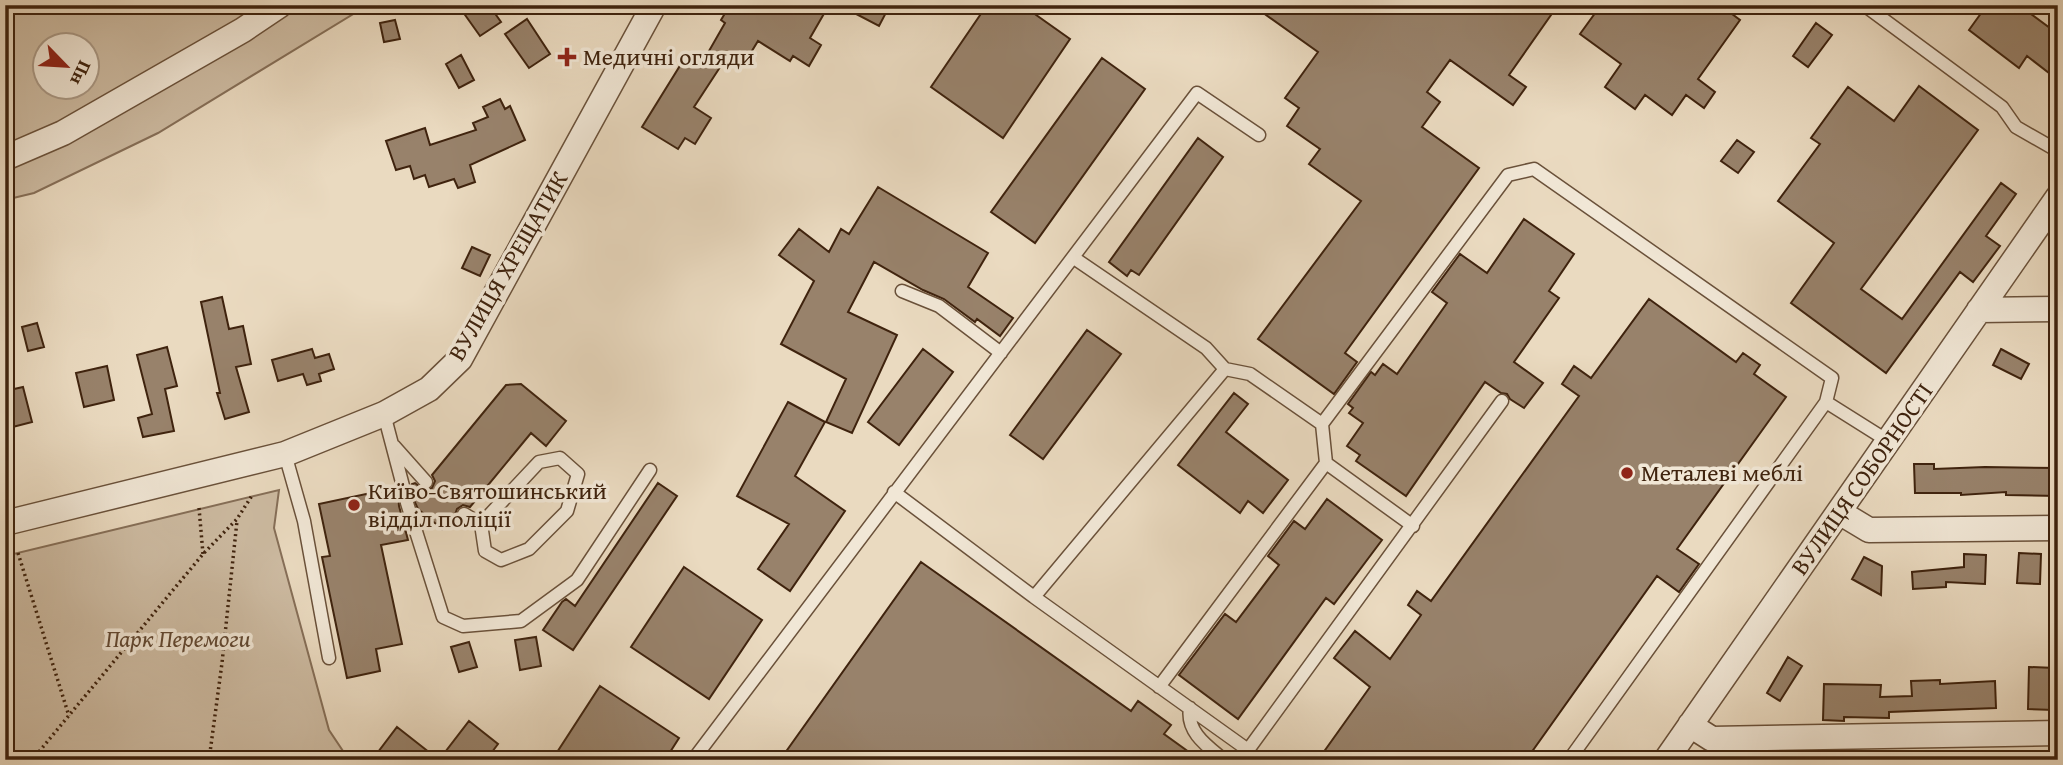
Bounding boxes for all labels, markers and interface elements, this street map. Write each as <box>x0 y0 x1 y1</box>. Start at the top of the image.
north arrow <box>32 32 102 102</box>
place label: Медичні огляди <box>583 39 754 74</box>
marker: Медичні огляди <box>557 47 577 67</box>
text: Пн <box>63 56 99 90</box>
street label: ВУЛИЦЯ ХРЕЩАТИК <box>439 164 576 367</box>
street label: ВУЛИЦЯ СОБОРНОСТІ <box>1782 375 1941 582</box>
place label: Металеві меблі <box>1641 455 1803 490</box>
marker: Металеві меблі <box>1619 465 1635 481</box>
place label: Київо-Святошинський відділ поліції <box>368 473 607 536</box>
marker: Київо-Святошинський відділ поліції <box>346 497 362 513</box>
park label: Парк Перемоги <box>105 621 251 656</box>

